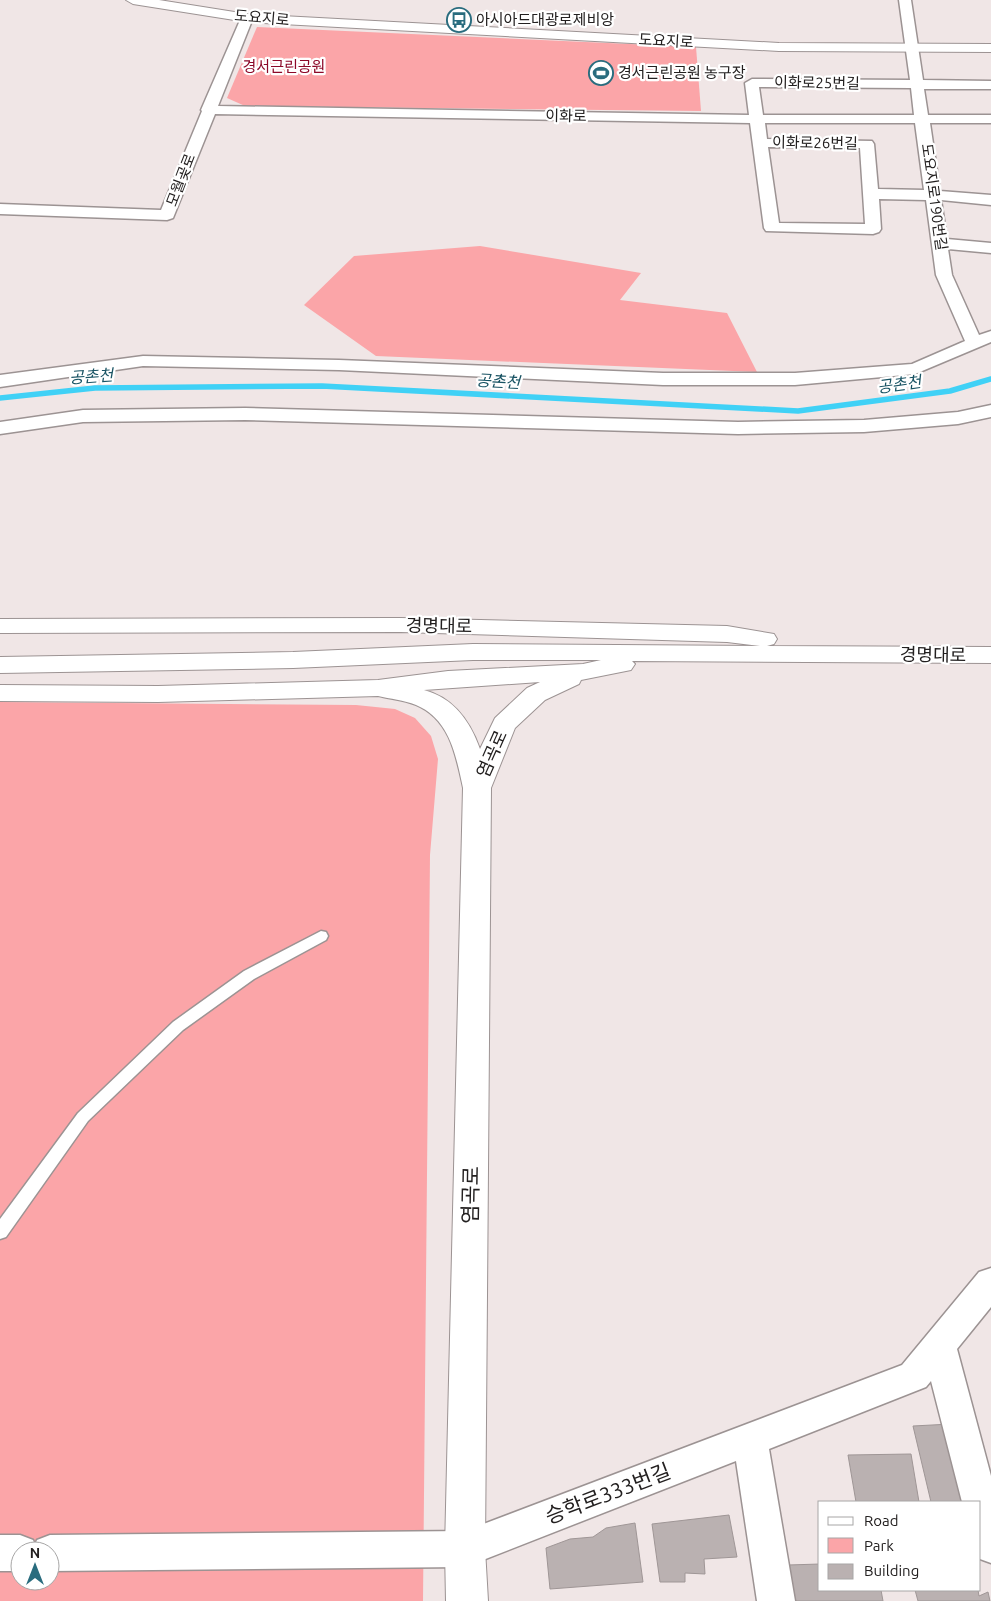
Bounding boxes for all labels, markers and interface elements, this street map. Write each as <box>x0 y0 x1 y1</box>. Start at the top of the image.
street label: 도요지로 <box>234 7 290 28</box>
bus stop icon: 아시아드대광로제비앙 <box>446 7 472 33</box>
place label: 아시아드대광로제비앙 <box>476 11 614 28</box>
street label: 도요지로 <box>638 31 694 50</box>
park label: 경서근린공원 <box>243 58 325 75</box>
sports icon: 경서근린공원 농구장 <box>588 60 614 86</box>
place label: 경서근린공원 농구장 <box>618 64 746 81</box>
street label: 이화로25번길 <box>774 73 860 92</box>
street label: 이화로 <box>545 107 587 124</box>
street label: 이화로26번길 <box>772 133 858 152</box>
street label: 도요지로190번길 <box>919 142 950 252</box>
street label: 모월곶로 <box>163 151 198 209</box>
water label: 공촌천 <box>68 365 116 387</box>
water label: 공촌천 <box>475 371 523 391</box>
water label: 공촌천 <box>876 372 924 396</box>
street label: 경명대로 <box>406 614 472 636</box>
street label: 경명대로 <box>900 643 966 665</box>
street label: 염곡로 <box>472 727 510 780</box>
street label: 염곡로 <box>457 1166 483 1224</box>
street label: 승학로333번길 <box>542 1458 674 1528</box>
legend <box>818 1501 981 1591</box>
text: Road <box>864 1512 899 1529</box>
text: Park <box>864 1537 894 1554</box>
north arrow <box>10 1541 60 1591</box>
text: N <box>30 1545 40 1561</box>
text: Building <box>864 1562 919 1579</box>

